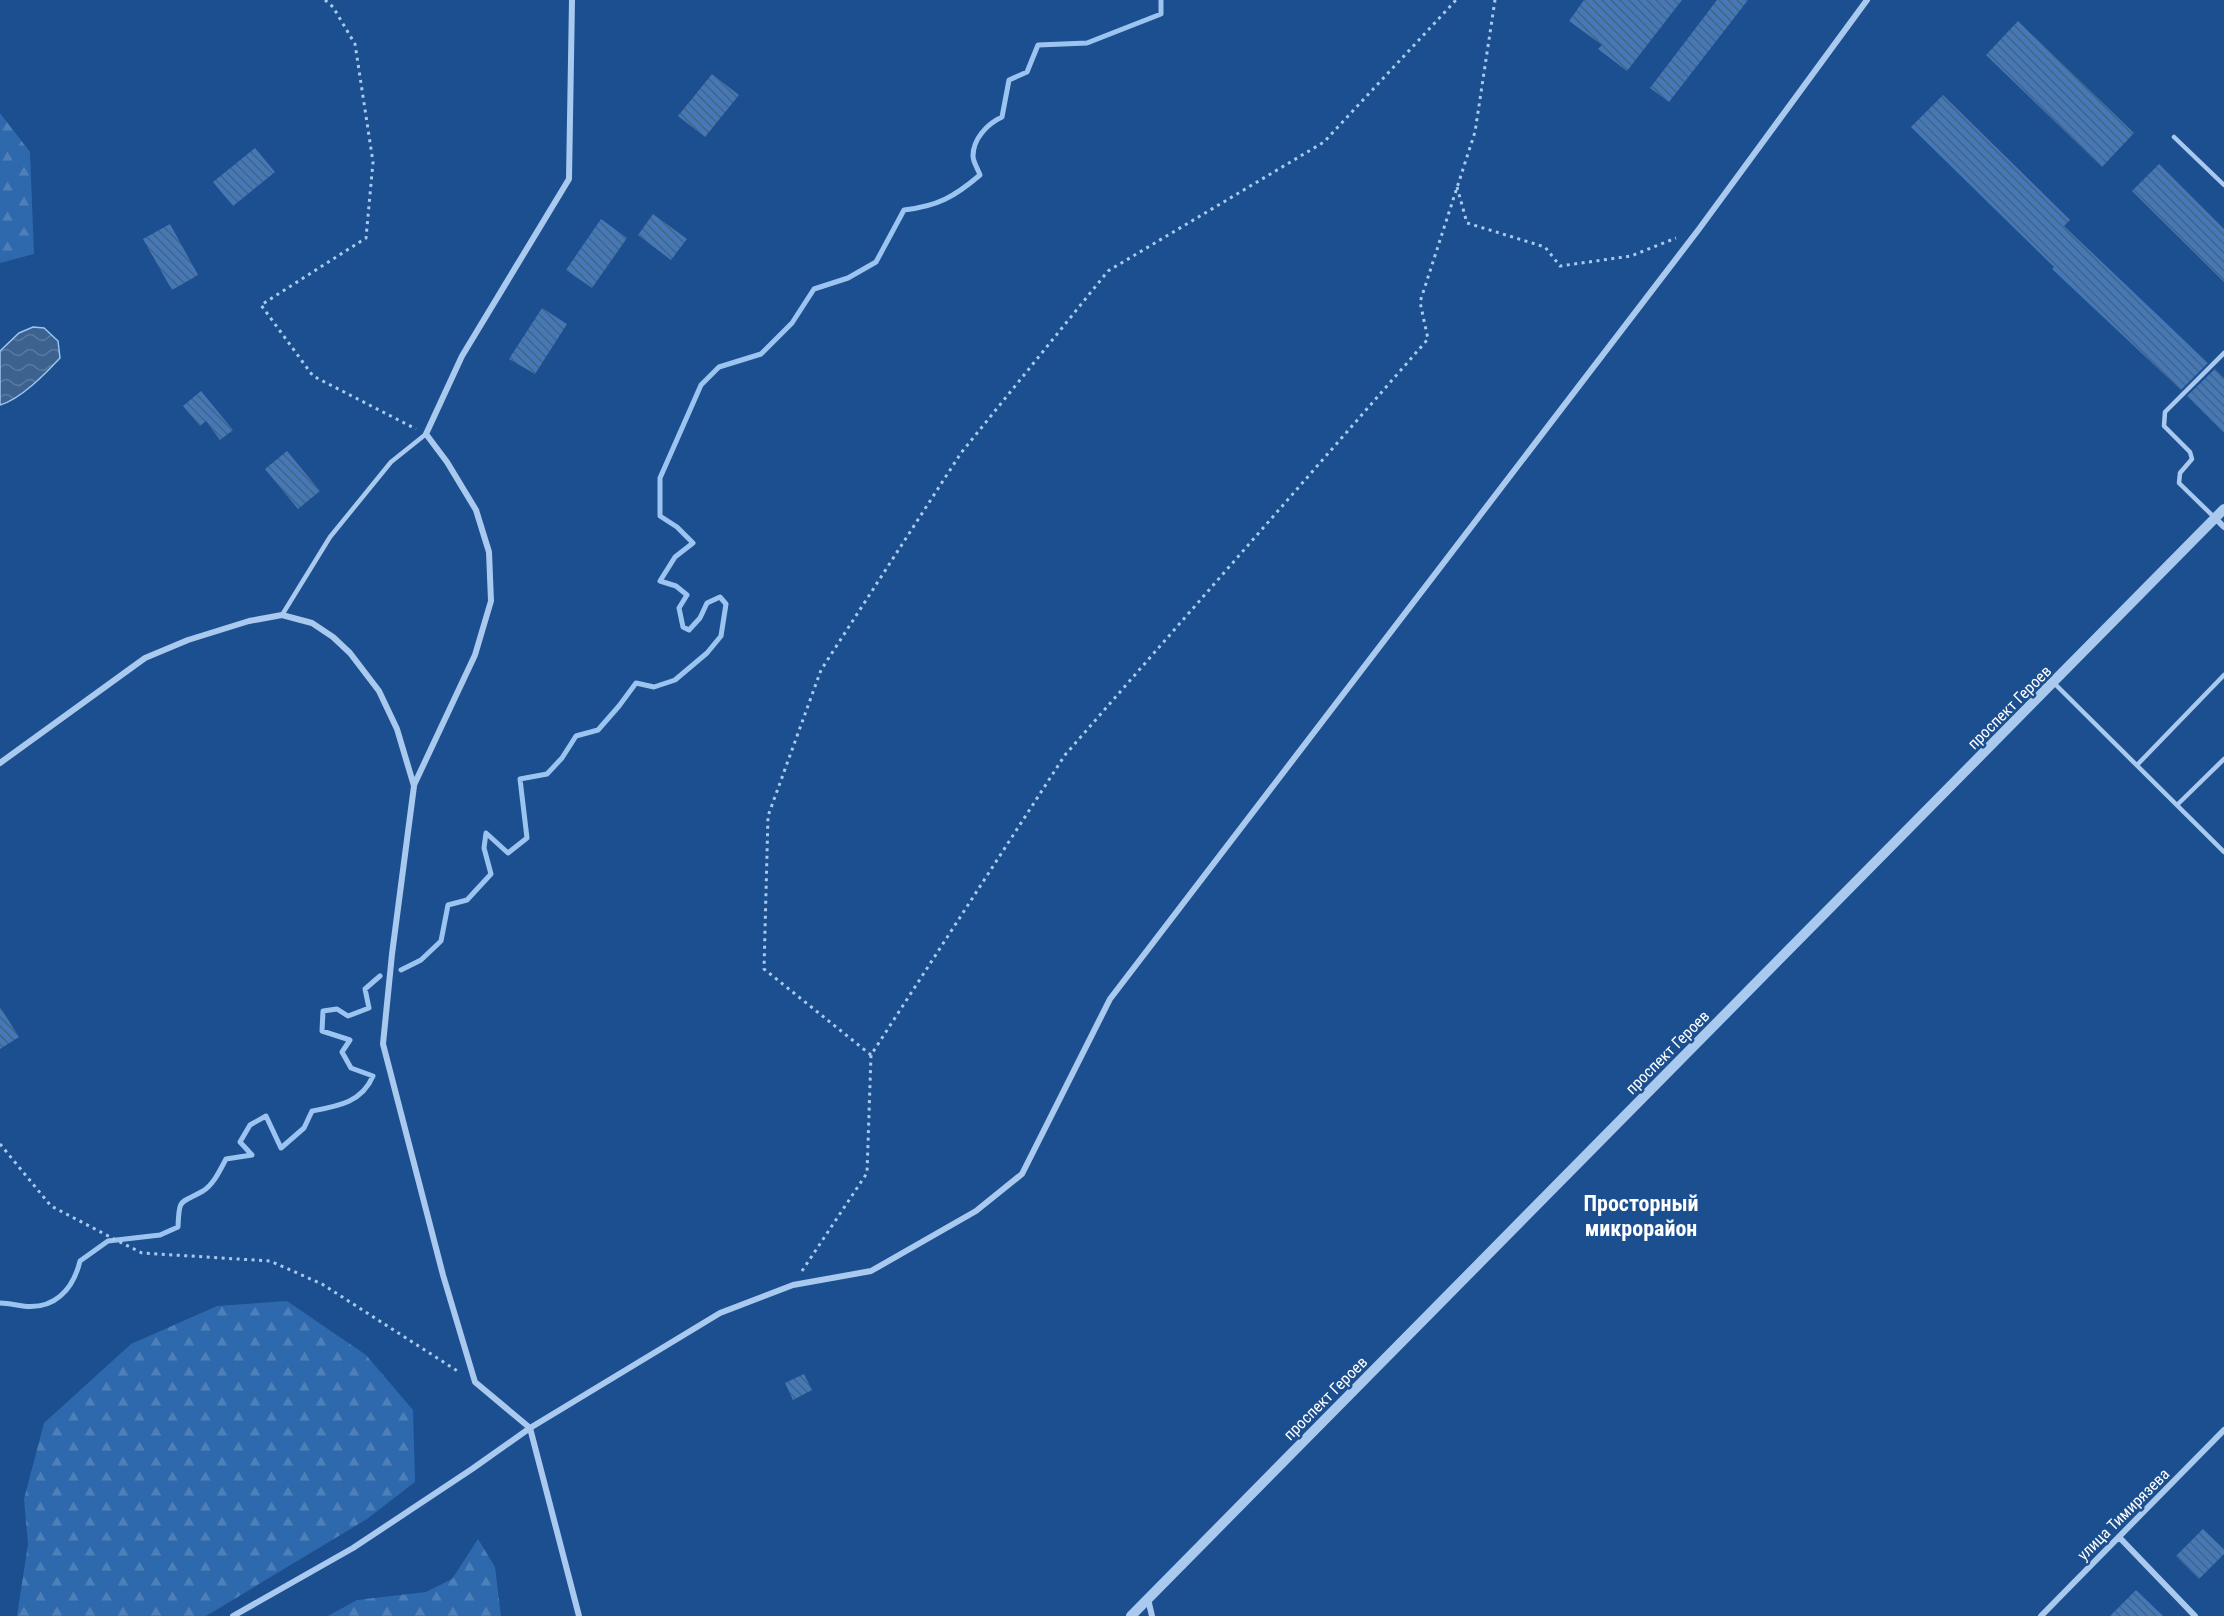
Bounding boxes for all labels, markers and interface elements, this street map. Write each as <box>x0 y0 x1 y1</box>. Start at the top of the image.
street label: проспект Героев <box>1964 662 2055 753</box>
street label: проспект Героев <box>1622 1007 1713 1098</box>
district label: Просторный микрорайон <box>1583 1191 1699 1241</box>
street label: проспект Героев <box>1280 1353 1371 1444</box>
street label: улица Тимирязева <box>2073 1464 2173 1564</box>

